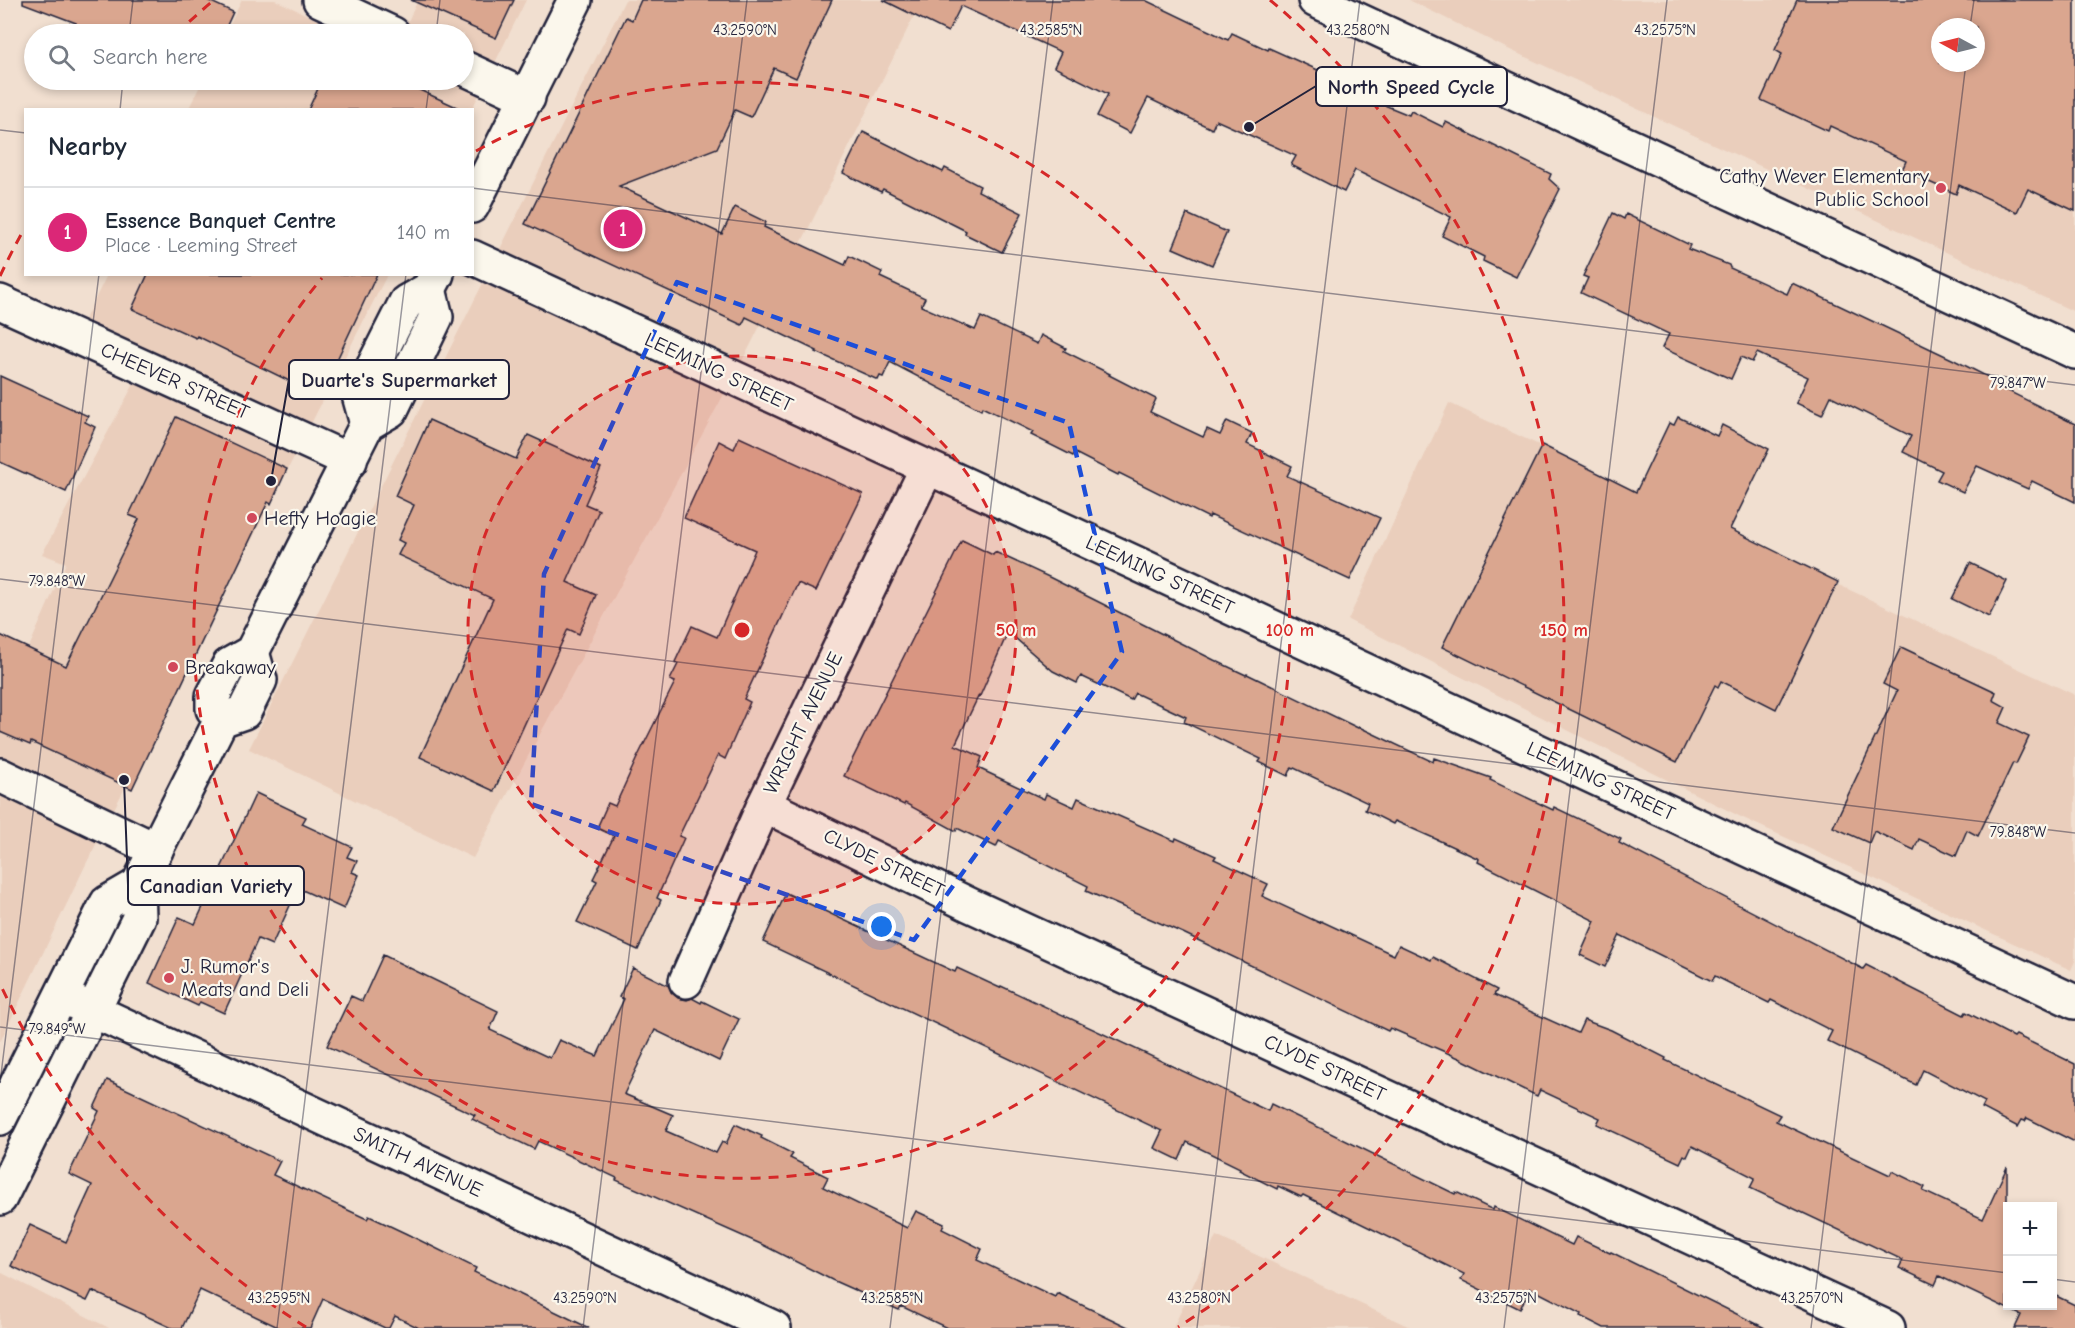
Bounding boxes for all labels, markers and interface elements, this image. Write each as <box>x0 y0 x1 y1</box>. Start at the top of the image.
north arrow <box>1931 18 1985 72</box>
text: 43.2590°N <box>713 21 777 39</box>
text: 43.2585°N <box>1020 21 1082 39</box>
text: 43.2580°N <box>1326 21 1390 39</box>
text: 43.2575°N <box>1634 21 1696 39</box>
search box <box>24 24 474 90</box>
icon: search <box>45 41 78 74</box>
text: Search here <box>93 44 208 70</box>
callout: North Speed Cycle <box>1316 67 1507 106</box>
text: North Speed Cycle <box>1328 75 1494 99</box>
text: Nearby <box>48 132 127 162</box>
place label: Cathy Wever Elementary Public School <box>1719 165 1929 211</box>
marker: Cathy Wever Elementary Public School <box>1934 181 1948 195</box>
pin: 1 <box>604 206 642 252</box>
text: Essence Banquet Centre <box>105 208 336 234</box>
text: 1 <box>64 221 71 244</box>
text: 140 m <box>397 221 450 244</box>
text: Place · Leeming Street <box>105 234 297 257</box>
street label: LEEMING STREET <box>641 328 797 417</box>
street label: CHEEVER STREET <box>97 338 253 424</box>
callout: Duarte's Supermarket <box>289 360 509 399</box>
text: Duarte's Supermarket <box>301 368 498 392</box>
text: 79.847°W <box>1990 374 2046 392</box>
place label: Hefty Hoagie <box>264 507 376 530</box>
marker: Hefty Hoagie <box>245 511 259 525</box>
street label: LEEMING STREET <box>1082 531 1238 620</box>
text: 79.848°W <box>29 572 85 590</box>
centre of rings <box>732 620 752 640</box>
text: 50 m <box>996 620 1036 641</box>
text: 100 m <box>1266 620 1314 641</box>
text: 150 m <box>1540 620 1588 641</box>
street label: WRIGHT AVENUE <box>759 648 847 798</box>
place label: Breakaway <box>185 656 276 679</box>
marker: Breakaway <box>166 660 180 674</box>
street label: LEEMING STREET <box>1523 737 1679 826</box>
text: 79.848°W <box>1990 823 2046 841</box>
street label: CLYDE STREET <box>820 824 949 902</box>
callout: Canadian Variety <box>128 866 304 905</box>
text: Canadian Variety <box>140 874 293 898</box>
your location <box>867 912 896 941</box>
place label: J. Rumor's Meats and Deli <box>181 955 309 1001</box>
marker: J. Rumor's Meats and Deli <box>162 971 176 985</box>
text: 79.849°W <box>29 1020 85 1038</box>
street label: CLYDE STREET <box>1260 1030 1390 1107</box>
street label: SMITH AVENUE <box>350 1122 486 1202</box>
map controls <box>2003 1202 2057 1310</box>
button: + <box>2003 1202 2057 1256</box>
button: − <box>2003 1256 2057 1310</box>
text: 43.2595°N <box>248 1289 310 1307</box>
text: 43.2590°N <box>553 1289 617 1307</box>
text: 43.2585°N <box>861 1289 923 1307</box>
text: 43.2580°N <box>1167 1289 1231 1307</box>
text: 43.2575°N <box>1475 1289 1537 1307</box>
text: 43.2570°N <box>1781 1289 1843 1307</box>

